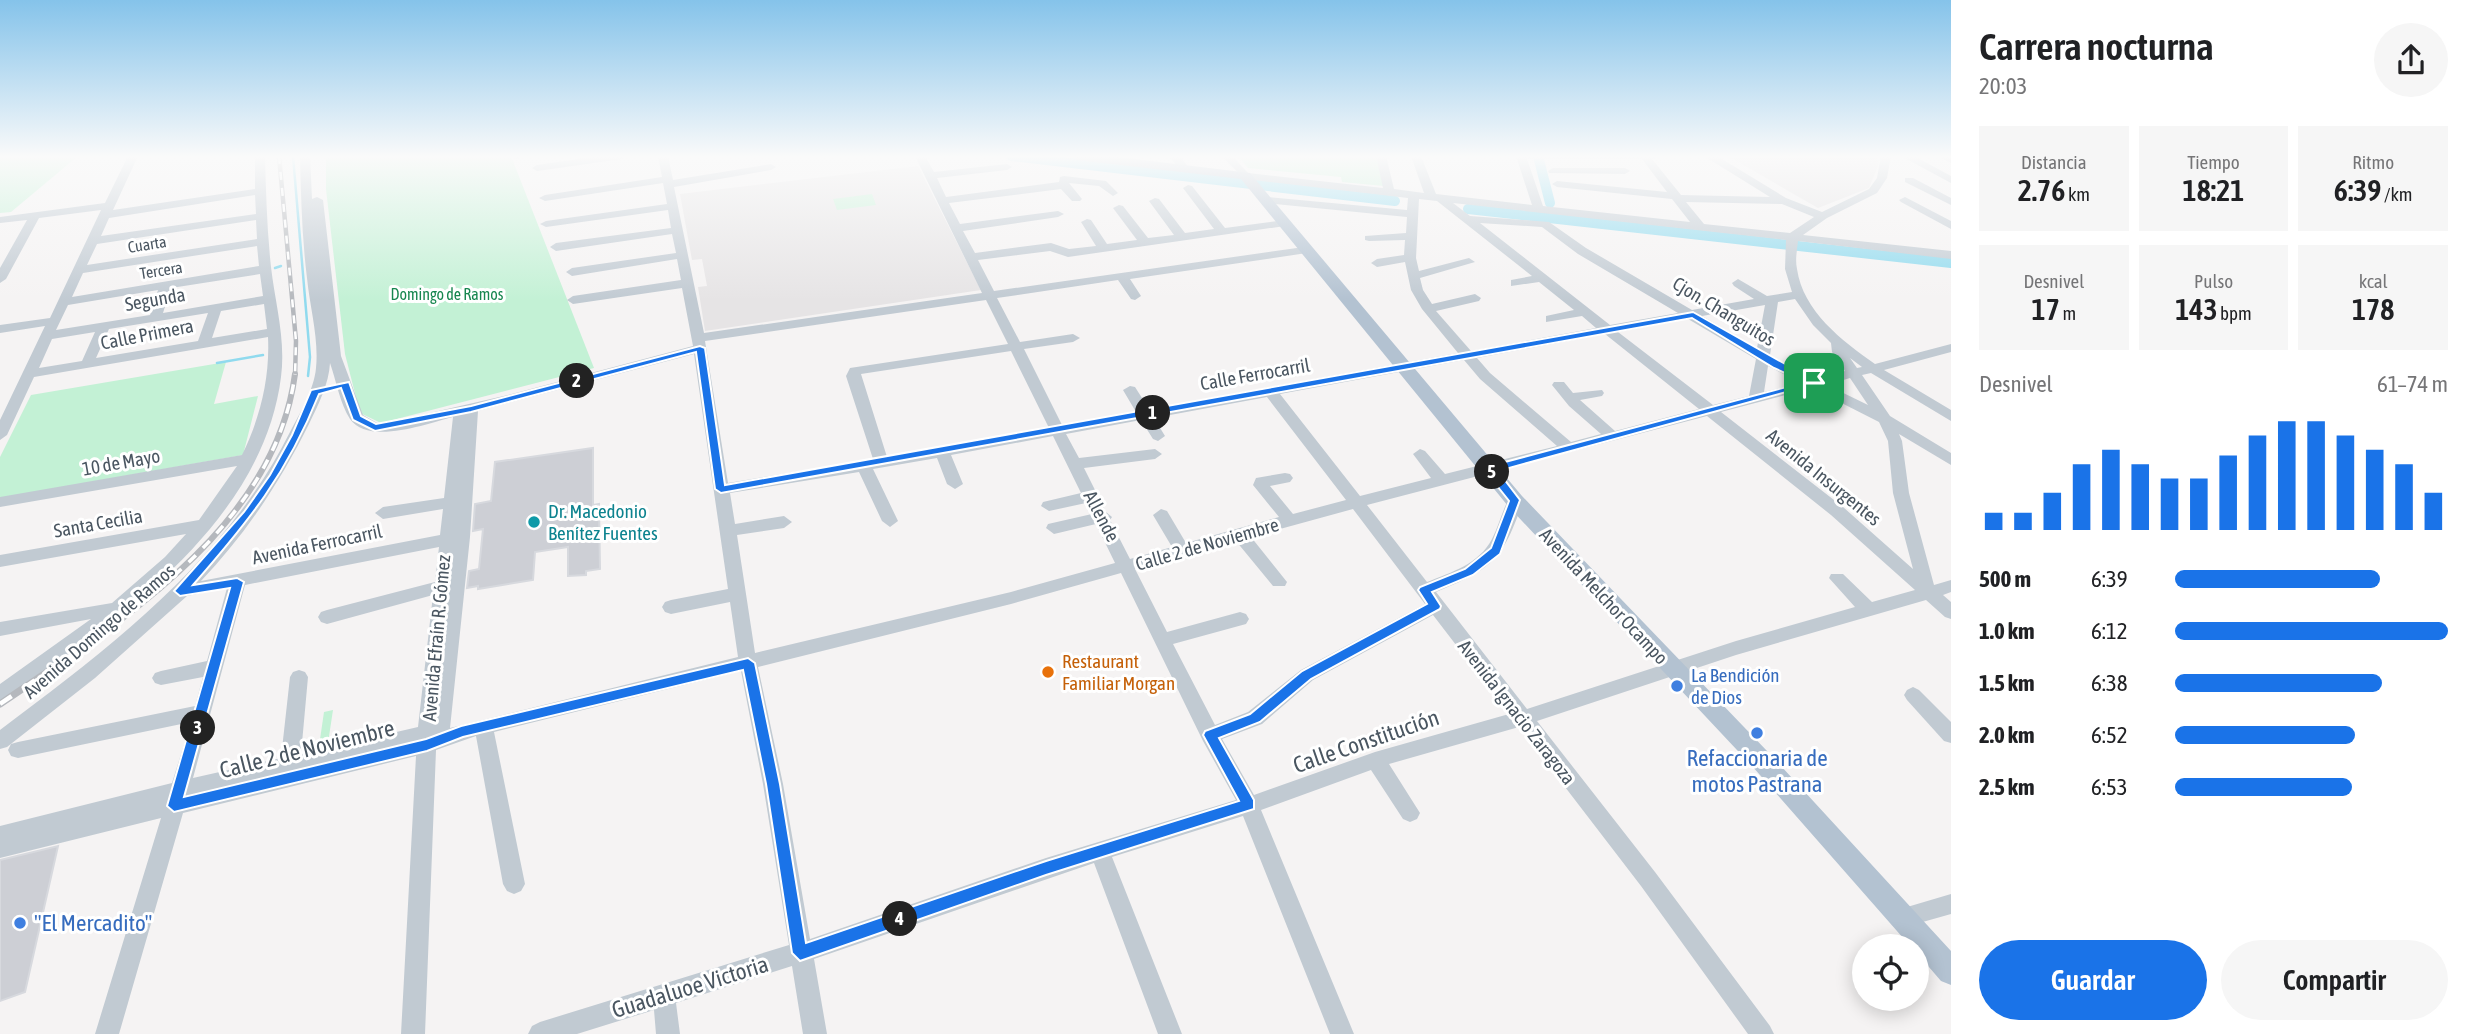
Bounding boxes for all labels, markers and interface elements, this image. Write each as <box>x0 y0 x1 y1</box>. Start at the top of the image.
button: share <box>2374 23 2448 97</box>
text: Carrera nocturna <box>1979 25 2214 68</box>
text: 20:03 <box>1979 73 2027 99</box>
text: Distancia <box>2021 151 2087 173</box>
text: Tiempo <box>2187 151 2240 173</box>
text: Ritmo <box>2352 151 2394 173</box>
text: 2.76 <box>2018 173 2065 207</box>
text: 18:21 <box>2183 173 2244 207</box>
text: 6:39 <box>2334 173 2381 207</box>
text: km <box>2065 183 2090 205</box>
text: /km <box>2381 183 2413 205</box>
street label: Cuarta <box>126 232 168 256</box>
street label: Tercera <box>138 258 184 282</box>
text: Desnivel <box>2023 270 2084 292</box>
text: Pulso <box>2194 270 2233 292</box>
text: kcal <box>2359 270 2388 292</box>
street label: Cjon. Changuitos <box>1669 272 1779 350</box>
street label: Segunda <box>123 283 187 315</box>
park label: Domingo de Ramos <box>391 285 504 304</box>
text: 17 <box>2032 292 2060 326</box>
text: 143 <box>2175 292 2218 326</box>
text: 178 <box>2352 292 2394 326</box>
text: m <box>2060 302 2076 324</box>
text: bpm <box>2218 302 2252 324</box>
street label: Calle Primera <box>99 314 195 354</box>
pin <box>1784 353 1844 413</box>
street label: Calle Ferrocarril <box>1198 354 1312 394</box>
pin: 2 <box>560 364 594 398</box>
icon: arrive <box>1795 364 1833 402</box>
text: 2 <box>572 369 581 391</box>
text: Desnivel <box>1979 371 2053 397</box>
text: 61–74 m <box>2377 371 2448 397</box>
pin: 1 <box>1136 396 1170 430</box>
text: 1 <box>1148 401 1157 423</box>
street label: Avenida Insurgentes <box>1762 424 1886 530</box>
street label: 10 de Mayo <box>80 444 162 480</box>
pin: 5 <box>1474 454 1510 490</box>
text: 5 <box>1487 460 1496 482</box>
street label: Allende <box>1079 487 1125 545</box>
place label: Dr. Macedonio Benítez Fuentes <box>548 500 658 544</box>
street label: Santa Cecilia <box>52 504 144 542</box>
street label: Calle 2 de Noviembre <box>1133 513 1281 575</box>
marker: Dr. Macedonio Benítez Fuentes <box>526 514 542 530</box>
street label: Avenida Ferrocarril <box>250 520 384 568</box>
street label: Avenida Melchor Ocampo <box>1535 523 1673 669</box>
street label: Avenida Efraín R. Gómez <box>418 554 454 722</box>
street label: Avenida Domingo de Ramos <box>19 559 180 703</box>
text: 500 m <box>1979 566 2031 592</box>
text: 6:39 <box>2091 566 2128 592</box>
text: 1.0 km <box>1979 618 2035 644</box>
text: 6:12 <box>2091 618 2128 644</box>
street label: Avenida Ignacio Zaragoza <box>1454 635 1580 789</box>
place label: Restaurant Familiar Morgan <box>1062 650 1175 694</box>
marker: Restaurant Familiar Morgan <box>1040 664 1056 680</box>
place label: La Bendición de Dios <box>1691 664 1780 708</box>
text: 1.5 km <box>1979 670 2035 696</box>
text: 6:38 <box>2091 670 2128 696</box>
marker: La Bendición de Dios <box>1669 678 1685 694</box>
street label: Calle Constitución <box>1290 704 1442 778</box>
pin: 3 <box>180 710 216 746</box>
street label: Calle 2 de Noviembre <box>217 715 397 783</box>
text: 3 <box>193 716 202 738</box>
text: 2.0 km <box>1979 722 2035 748</box>
text: 6:52 <box>2091 722 2128 748</box>
marker: Refaccionaria de motos Pastrana <box>1749 725 1765 741</box>
place label: Refaccionaria de motos Pastrana <box>1686 745 1828 797</box>
text: 2.5 km <box>1979 774 2035 800</box>
text: 6:53 <box>2091 774 2128 800</box>
pin: 4 <box>883 902 918 936</box>
text: 4 <box>895 907 904 929</box>
place label: "El Mercadito" <box>34 910 152 936</box>
marker: "El Mercadito" <box>12 915 28 931</box>
map controls <box>1852 934 1929 1011</box>
button: locate <box>1852 934 1929 1011</box>
button: Guardar <box>1979 940 2207 1020</box>
button: Compartir <box>2221 940 2448 1020</box>
street label: Guadaluoe Victoria <box>609 951 771 1023</box>

